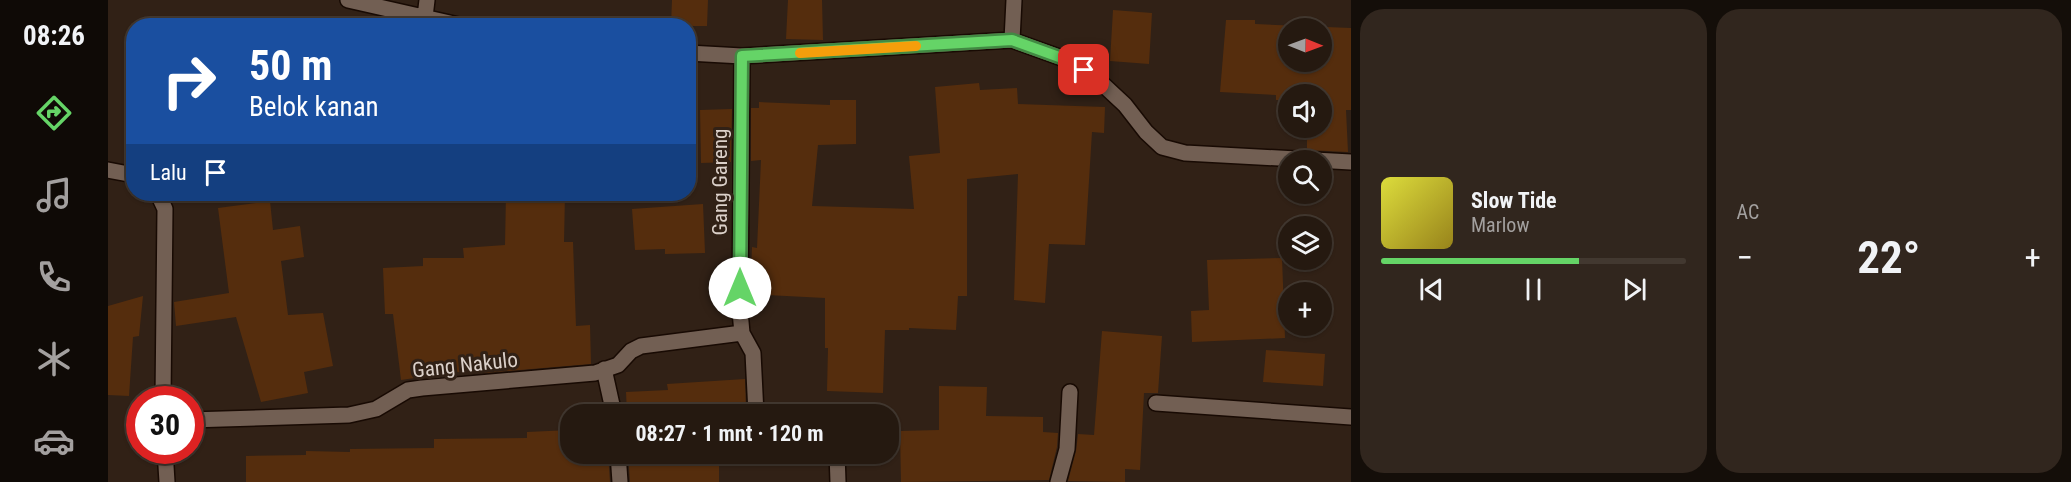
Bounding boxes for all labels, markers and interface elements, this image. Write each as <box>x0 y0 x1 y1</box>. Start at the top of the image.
north arrow <box>1278 18 1332 72</box>
map controls <box>1278 18 1332 336</box>
text: 08:26 <box>23 20 85 52</box>
text: 50 m <box>249 41 332 90</box>
icon: right <box>150 42 228 120</box>
pin <box>1058 44 1109 95</box>
icon: arrive <box>1067 53 1100 86</box>
button: sound <box>1278 84 1332 138</box>
text: Belok kanan <box>249 91 379 123</box>
icon: directions <box>33 92 75 134</box>
street label: Gang Gareng <box>708 129 732 235</box>
button: search <box>1278 150 1332 204</box>
icon: arrive <box>199 156 232 189</box>
text: Lalu <box>150 160 187 185</box>
icon: music <box>33 174 75 216</box>
text: Slow Tide <box>1471 188 1557 213</box>
text: AC <box>1737 200 1759 224</box>
text: Marlow <box>1471 213 1529 237</box>
button: layers <box>1278 216 1332 270</box>
text: 22° <box>1857 231 1920 284</box>
text: − <box>1737 238 1753 277</box>
text: + <box>2025 238 2041 277</box>
icon: phone <box>33 256 75 298</box>
position arrow <box>708 256 772 320</box>
icon: previous <box>1415 273 1448 306</box>
icon: pause <box>1517 273 1550 306</box>
icon: next <box>1618 273 1651 306</box>
button: + <box>1278 282 1332 336</box>
icon: climate <box>33 338 75 380</box>
street label: Gang Nakulo <box>411 348 519 382</box>
speed limit sign: 30 <box>126 386 204 464</box>
icon: car <box>33 420 75 462</box>
text: 08:27 · 1 mnt · 120 m <box>635 421 824 446</box>

